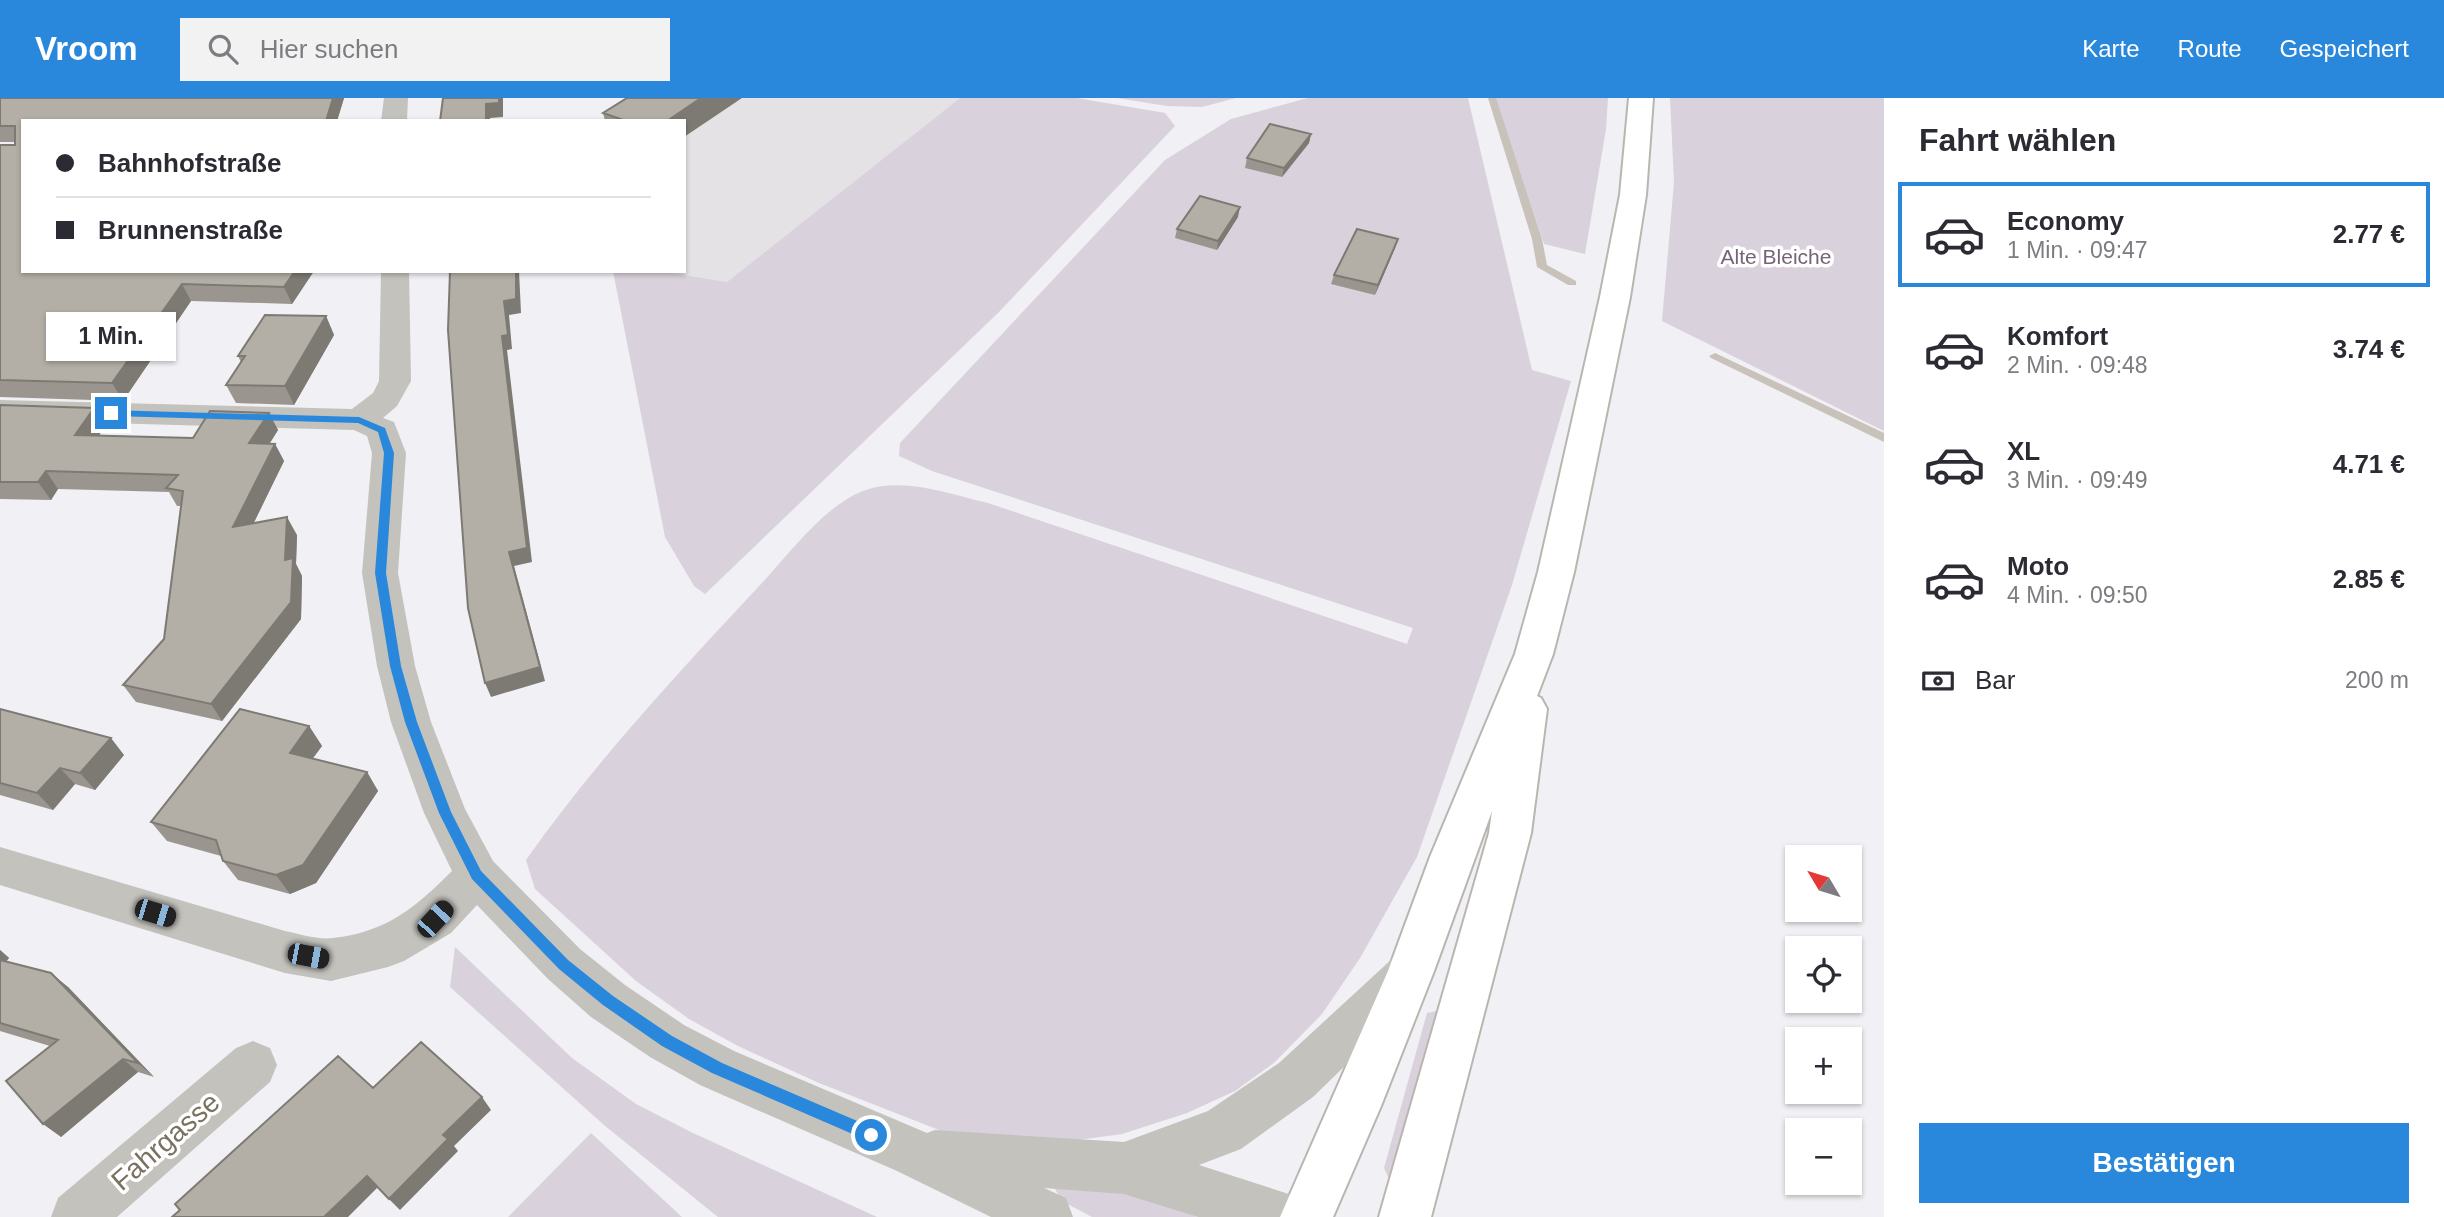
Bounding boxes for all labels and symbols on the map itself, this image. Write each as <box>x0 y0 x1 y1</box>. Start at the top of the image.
park label: Alte Bleiche <box>1721 245 1831 268</box>
callout: 1 Min. <box>46 312 176 360</box>
route end <box>95 397 127 429</box>
north arrow <box>1785 845 1862 922</box>
car <box>413 896 458 942</box>
car <box>132 897 179 929</box>
car <box>286 942 331 970</box>
street label: Fahrgasse <box>105 1086 225 1196</box>
route start <box>855 1119 887 1151</box>

